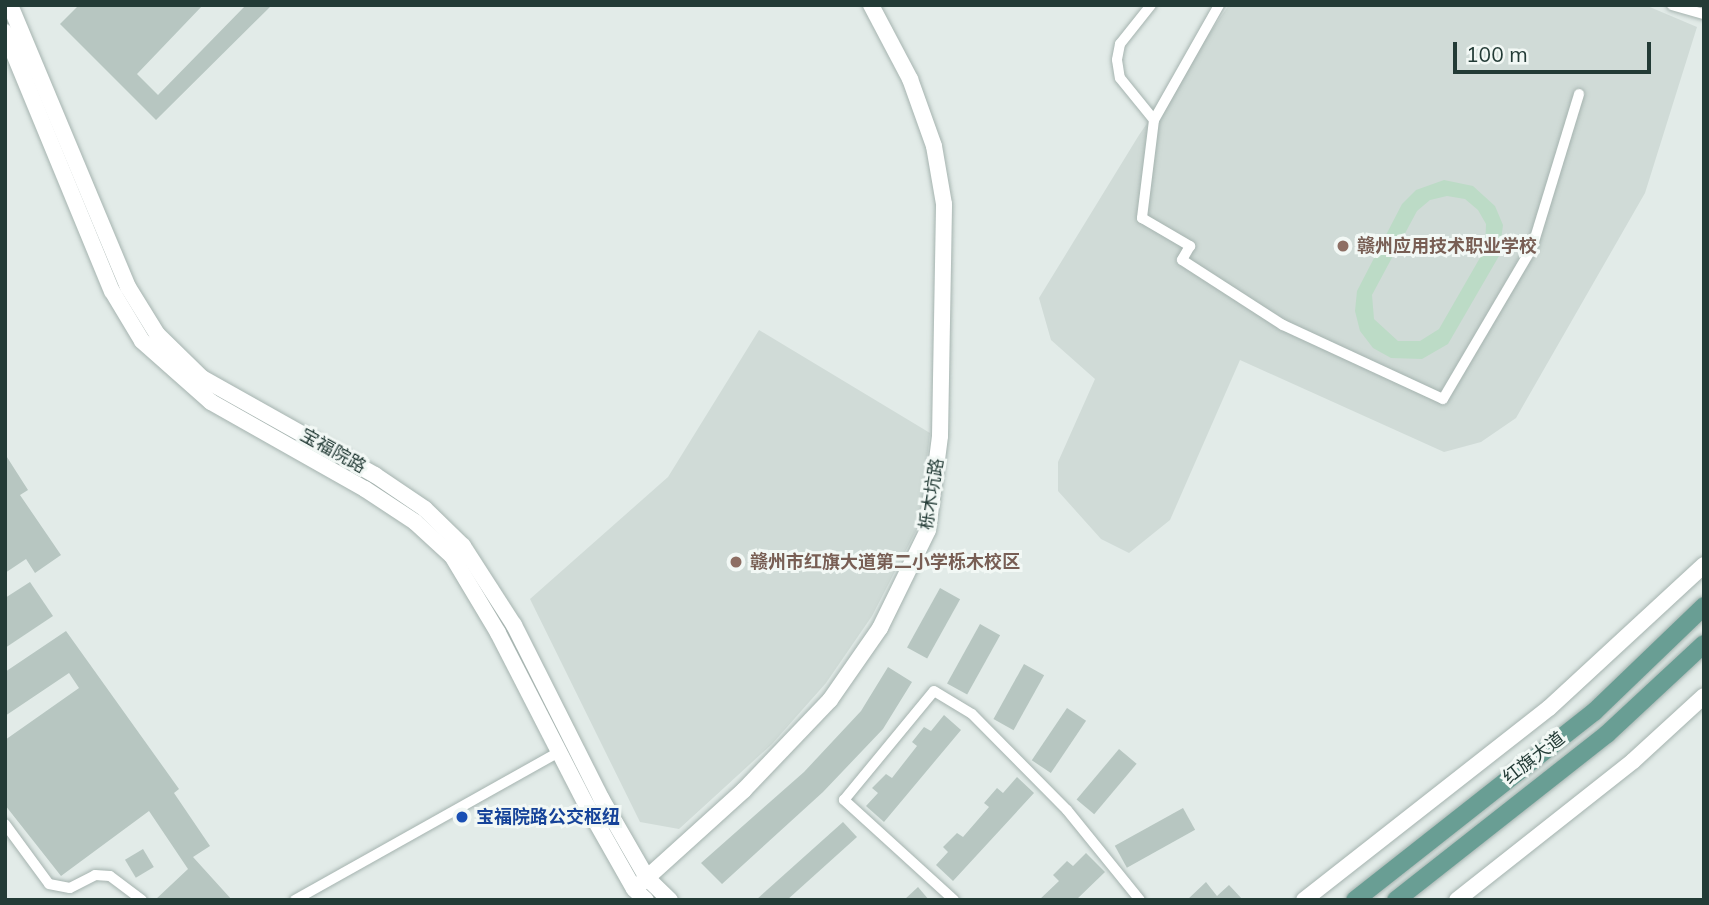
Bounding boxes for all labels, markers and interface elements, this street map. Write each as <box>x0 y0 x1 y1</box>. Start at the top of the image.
scale bar <box>1457 28 1655 72</box>
text: 100 m <box>1466 41 1528 67</box>
place label: 赣州应用技术职业学校 <box>1357 235 1537 257</box>
marker: 赣州应用技术职业学校 <box>1335 238 1351 254</box>
street label: 宝福院路 <box>296 424 370 478</box>
street label: 栎木坑路 <box>916 457 948 531</box>
place label: 赣州市红旗大道第二小学栎木校区 <box>750 551 1020 573</box>
marker: 赣州市红旗大道第二小学栎木校区 <box>728 554 744 570</box>
street label: 红旗大道 <box>1499 727 1569 789</box>
place label: 宝福院路公交枢纽 <box>476 806 620 828</box>
marker: 宝福院路公交枢纽 <box>454 809 470 825</box>

